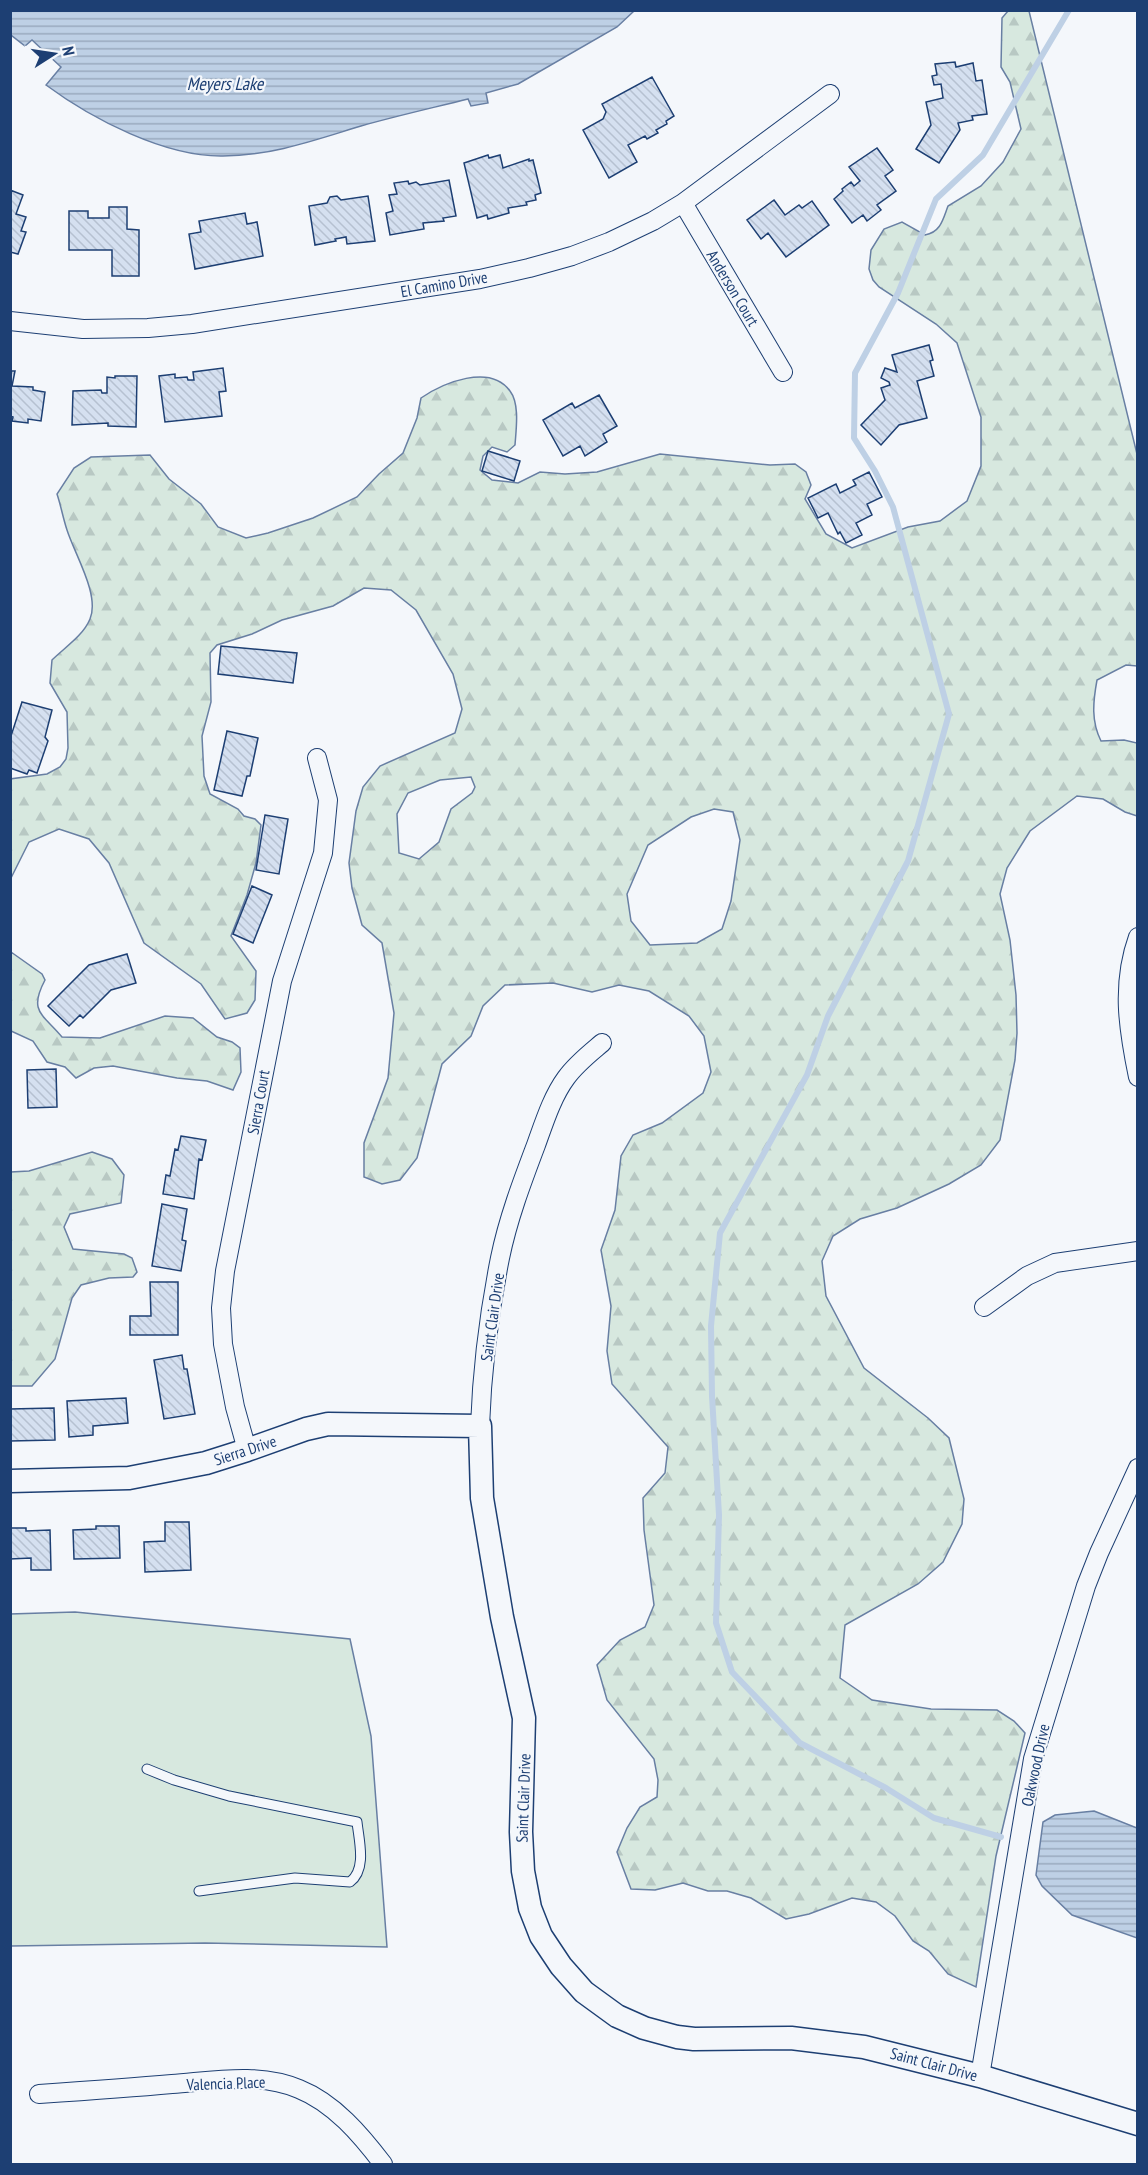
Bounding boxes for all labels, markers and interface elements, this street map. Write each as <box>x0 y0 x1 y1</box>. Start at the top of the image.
north arrow <box>24 24 84 84</box>
text: N <box>58 45 79 57</box>
water label: Meyers Lake <box>187 72 265 95</box>
street label: Anderson Court <box>702 246 764 330</box>
street label: El Camino Drive <box>399 267 489 301</box>
street label: Sierra Court <box>242 1067 274 1136</box>
street label: Saint Clair Drive <box>476 1271 508 1363</box>
street label: Sierra Drive <box>211 1431 279 1469</box>
street label: Oakwood Drive <box>1016 1722 1054 1808</box>
street label: Saint Clair Drive <box>511 1753 535 1843</box>
street label: Saint Clair Drive <box>888 2043 980 2085</box>
street label: Valencia Place <box>185 2072 266 2094</box>

